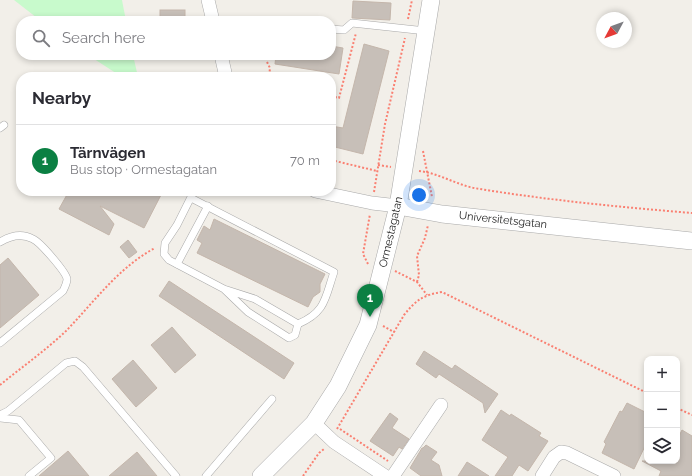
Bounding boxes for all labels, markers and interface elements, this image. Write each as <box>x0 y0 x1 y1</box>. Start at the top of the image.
north arrow <box>596 12 632 48</box>
search box <box>16 16 336 60</box>
icon: search <box>30 27 52 49</box>
text: Search here <box>62 29 145 47</box>
text: Nearby <box>32 88 91 108</box>
text: Tärnvägen <box>70 144 146 162</box>
text: 1 <box>42 153 48 168</box>
text: 70 m <box>290 153 320 168</box>
text: Bus stop · Ormestagatan <box>70 162 217 177</box>
your location <box>409 185 429 205</box>
street label: Ormestagatan <box>377 195 405 269</box>
street label: Universitetsgatan <box>458 209 548 231</box>
pin: 1 <box>357 284 383 317</box>
map controls <box>644 356 680 464</box>
button: + <box>644 356 680 392</box>
button: − <box>644 392 680 428</box>
button: layers <box>644 428 680 464</box>

